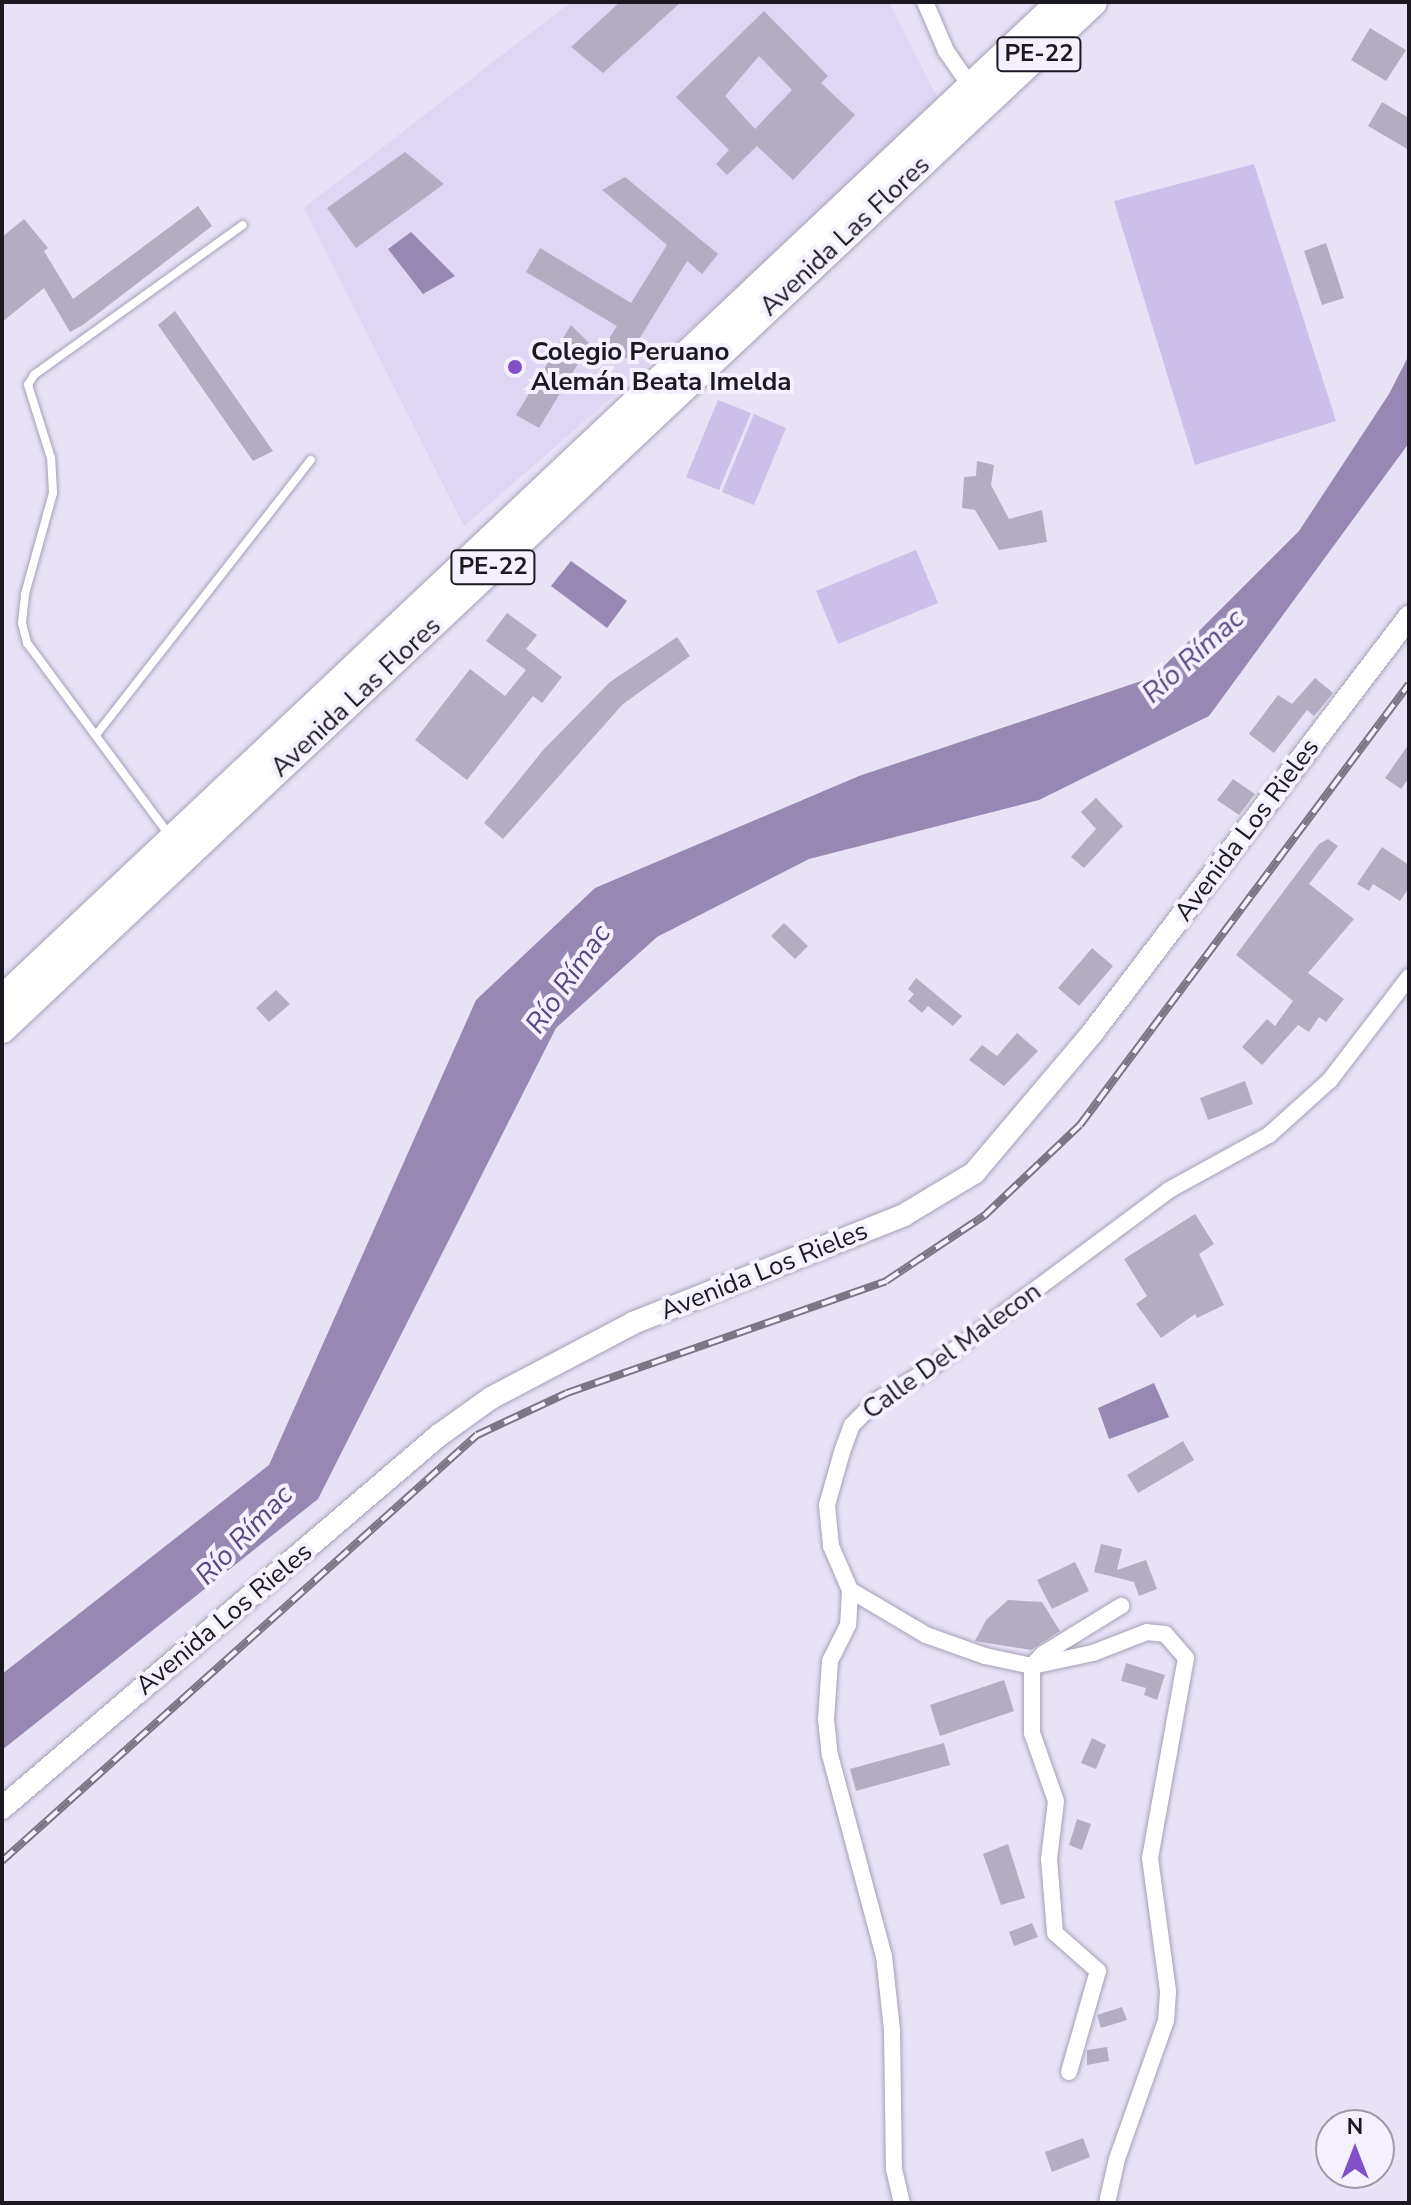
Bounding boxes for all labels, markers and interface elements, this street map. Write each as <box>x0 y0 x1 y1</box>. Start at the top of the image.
road number: PE-22 <box>995 34 1083 74</box>
street label: Avenida Las Flores <box>754 149 936 323</box>
place label: Colegio Peruano Alemán Beata Imelda <box>531 336 791 398</box>
marker: Colegio Peruano Alemán Beata Imelda <box>506 358 524 376</box>
road number: PE-22 <box>449 547 537 587</box>
water label: Río Rímac <box>1135 602 1251 710</box>
street label: Avenida Las Flores <box>265 610 447 784</box>
street label: Avenida Los Rieles <box>1168 733 1326 927</box>
water label: Río Rímac <box>518 918 618 1040</box>
street label: Avenida Los Rieles <box>656 1215 872 1327</box>
street label: Calle Del Malecon <box>857 1276 1047 1426</box>
water label: Río Rímac <box>189 1478 299 1592</box>
street label: Avenida Los Rieles <box>130 1536 318 1702</box>
north arrow <box>1315 2109 1395 2189</box>
text: N <box>1347 2112 1363 2142</box>

